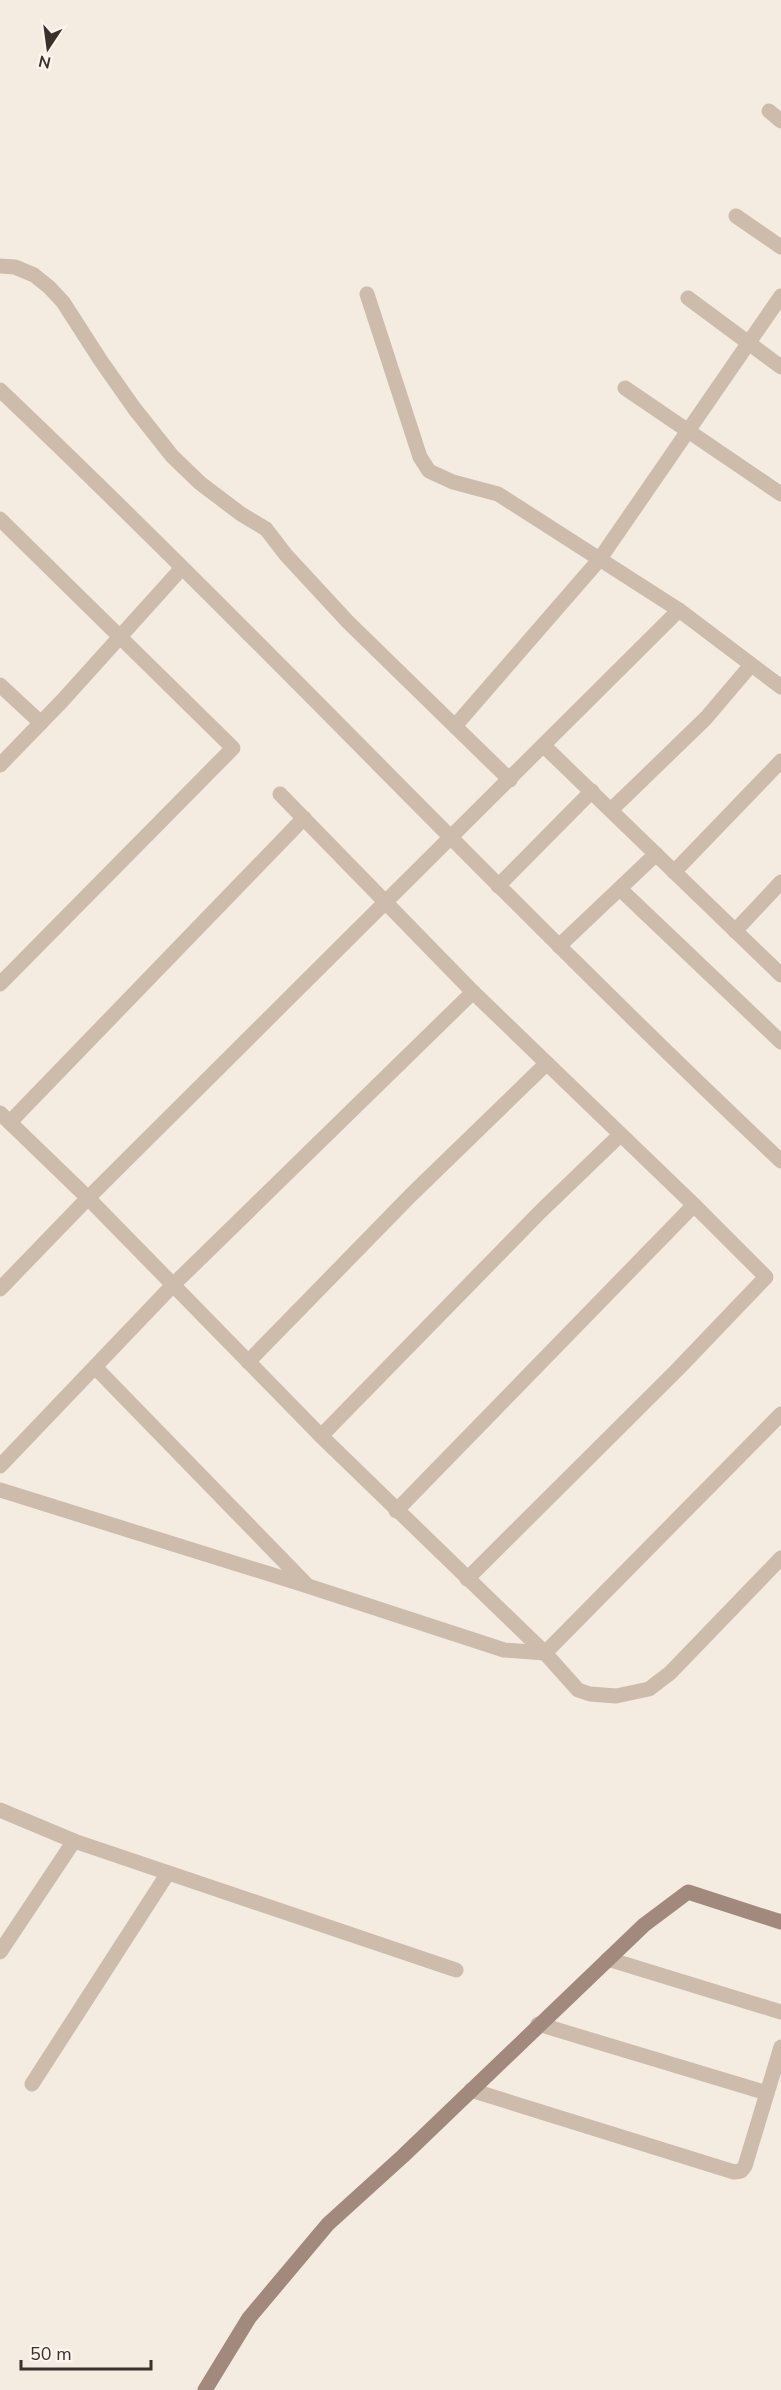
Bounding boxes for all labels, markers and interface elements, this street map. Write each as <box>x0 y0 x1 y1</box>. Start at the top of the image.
north arrow <box>18 18 78 78</box>
text: N <box>37 50 53 74</box>
scale bar <box>21 2333 152 2371</box>
text: 50 m <box>30 2342 72 2366</box>

